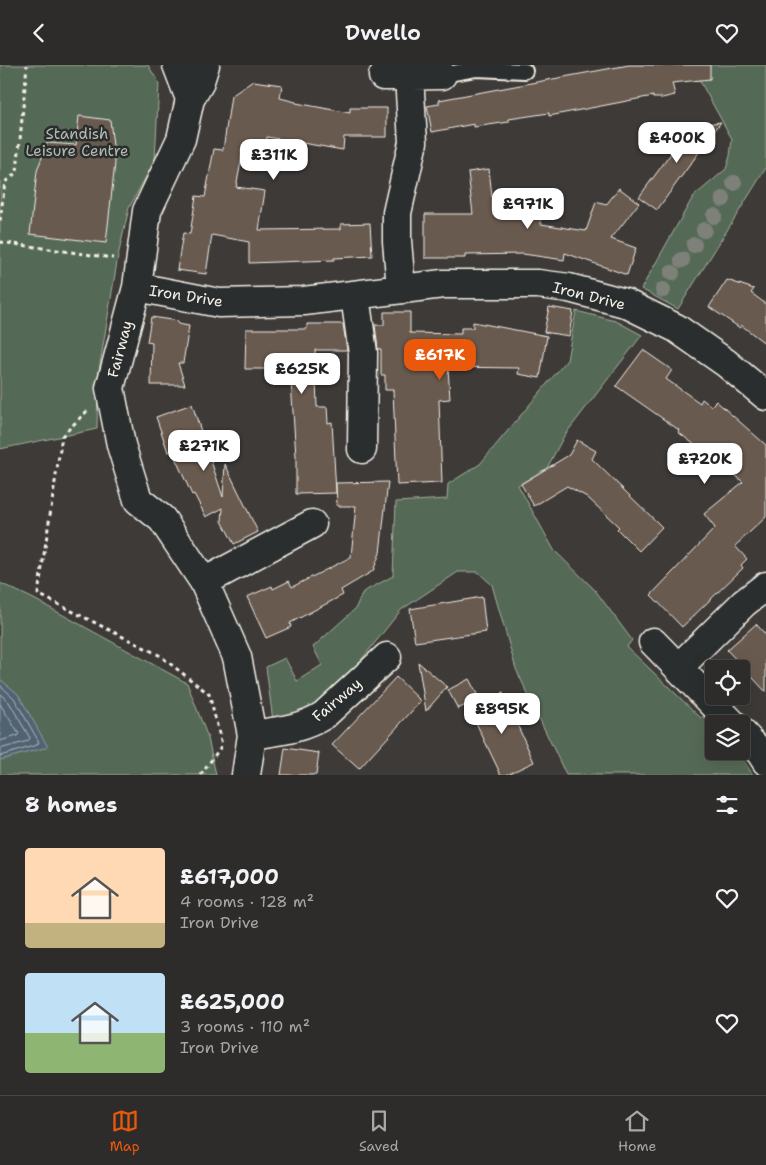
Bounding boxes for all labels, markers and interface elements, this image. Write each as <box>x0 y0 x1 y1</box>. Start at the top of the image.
text: Dwello <box>345 18 421 47</box>
icon: back <box>25 19 53 47</box>
icon: heart <box>713 19 741 47</box>
pin: £400K <box>642 121 712 164</box>
park label: Standish Leisure Centre <box>25 124 129 161</box>
text: £400K <box>649 127 705 148</box>
pin: £311K <box>239 139 309 181</box>
text: £311K <box>251 144 297 165</box>
pin: £971K <box>493 187 563 230</box>
text: £971K <box>503 193 553 214</box>
street label: Iron Drive <box>551 277 627 315</box>
street label: Iron Drive <box>148 280 224 312</box>
street label: Fairway <box>103 318 137 380</box>
pin: £617K <box>405 339 475 381</box>
text: £617K <box>415 344 465 365</box>
pin: £625K <box>267 353 337 395</box>
text: £625K <box>275 358 329 379</box>
pin: £271K <box>169 429 239 472</box>
text: £271K <box>179 435 229 456</box>
pin: £720K <box>670 443 740 485</box>
text: £720K <box>678 448 732 469</box>
map controls <box>705 660 750 760</box>
button: locate <box>705 660 750 705</box>
street label: Fairway <box>308 674 366 726</box>
pin: £895K <box>467 693 537 735</box>
text: £895K <box>475 698 529 719</box>
button: layers <box>705 715 750 760</box>
text: 8 homes <box>25 791 117 819</box>
icon: filters <box>713 791 741 819</box>
text: £617,000 <box>180 863 279 891</box>
icon: home <box>65 868 125 928</box>
icon: heart <box>713 884 741 912</box>
text: 4 rooms · 128 m² <box>180 891 314 912</box>
text: Iron Drive <box>180 912 259 933</box>
text: £625,000 <box>180 988 285 1016</box>
icon: home <box>65 993 125 1053</box>
icon: heart <box>713 1009 741 1037</box>
text: 3 rooms · 110 m² <box>180 1016 310 1037</box>
text: Iron Drive <box>180 1037 259 1058</box>
tab: Map <box>110 1107 140 1155</box>
tab: Saved <box>359 1107 399 1155</box>
tab: Home <box>618 1107 656 1155</box>

